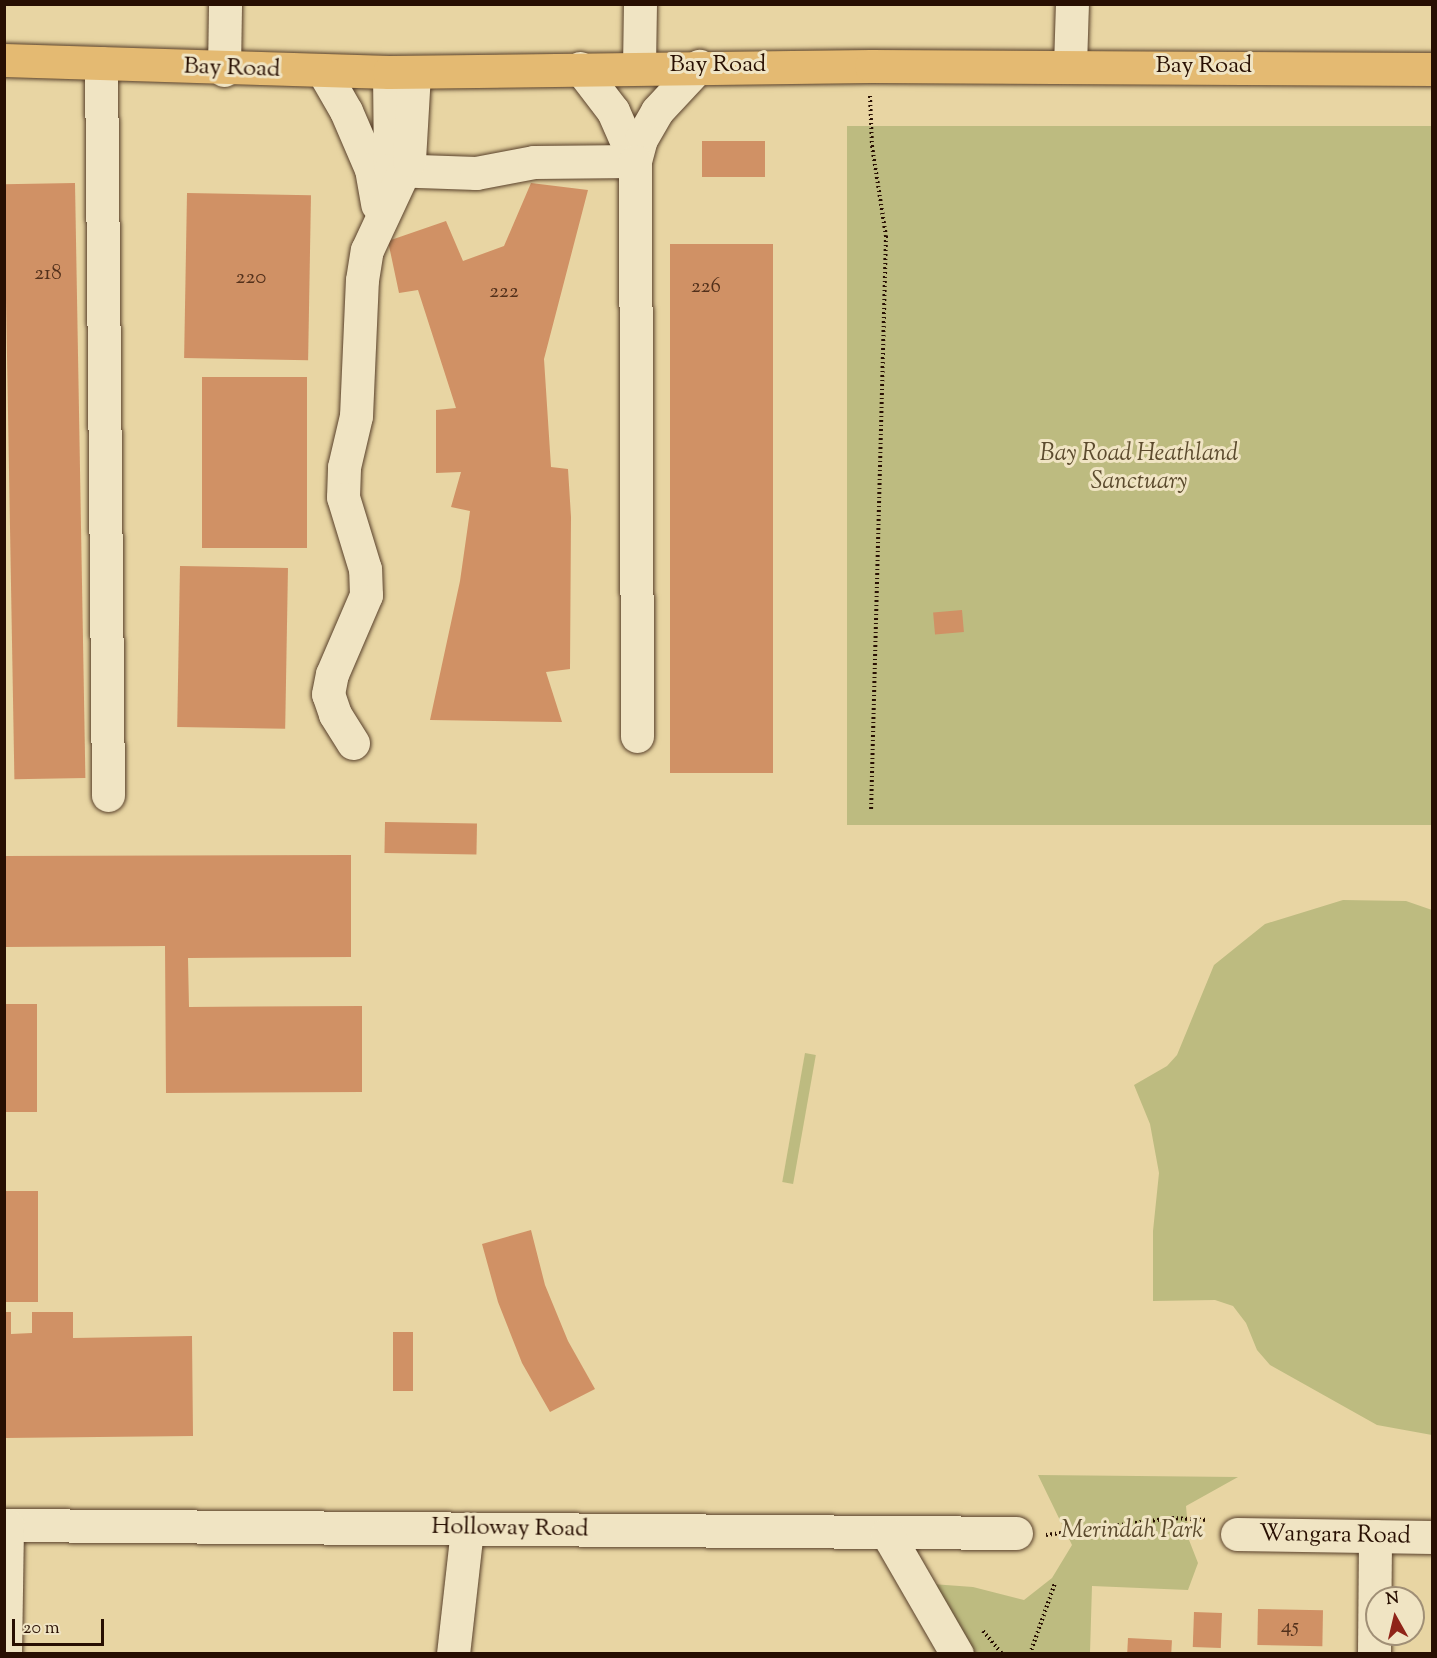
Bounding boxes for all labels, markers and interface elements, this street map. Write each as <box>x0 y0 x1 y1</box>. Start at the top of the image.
street label: Bay Road <box>670 52 766 80</box>
street label: Bay Road <box>183 53 281 85</box>
street label: Bay Road <box>1156 53 1252 81</box>
house number: 218 <box>34 261 62 287</box>
house number: 220 <box>236 265 266 291</box>
house number: 226 <box>691 274 721 300</box>
house number: 222 <box>489 279 519 305</box>
park label: Bay Road Heathland Sanctuary <box>1040 441 1238 497</box>
street label: Holloway Road <box>431 1513 589 1545</box>
park label: Merindah Park <box>1061 1518 1203 1546</box>
street label: Wangara Road <box>1259 1520 1411 1552</box>
north arrow <box>1365 1586 1425 1646</box>
text: N <box>1385 1587 1401 1612</box>
scale bar <box>15 1607 106 1645</box>
house number: 45 <box>1281 1614 1299 1640</box>
text: 20 m <box>23 1616 60 1642</box>

